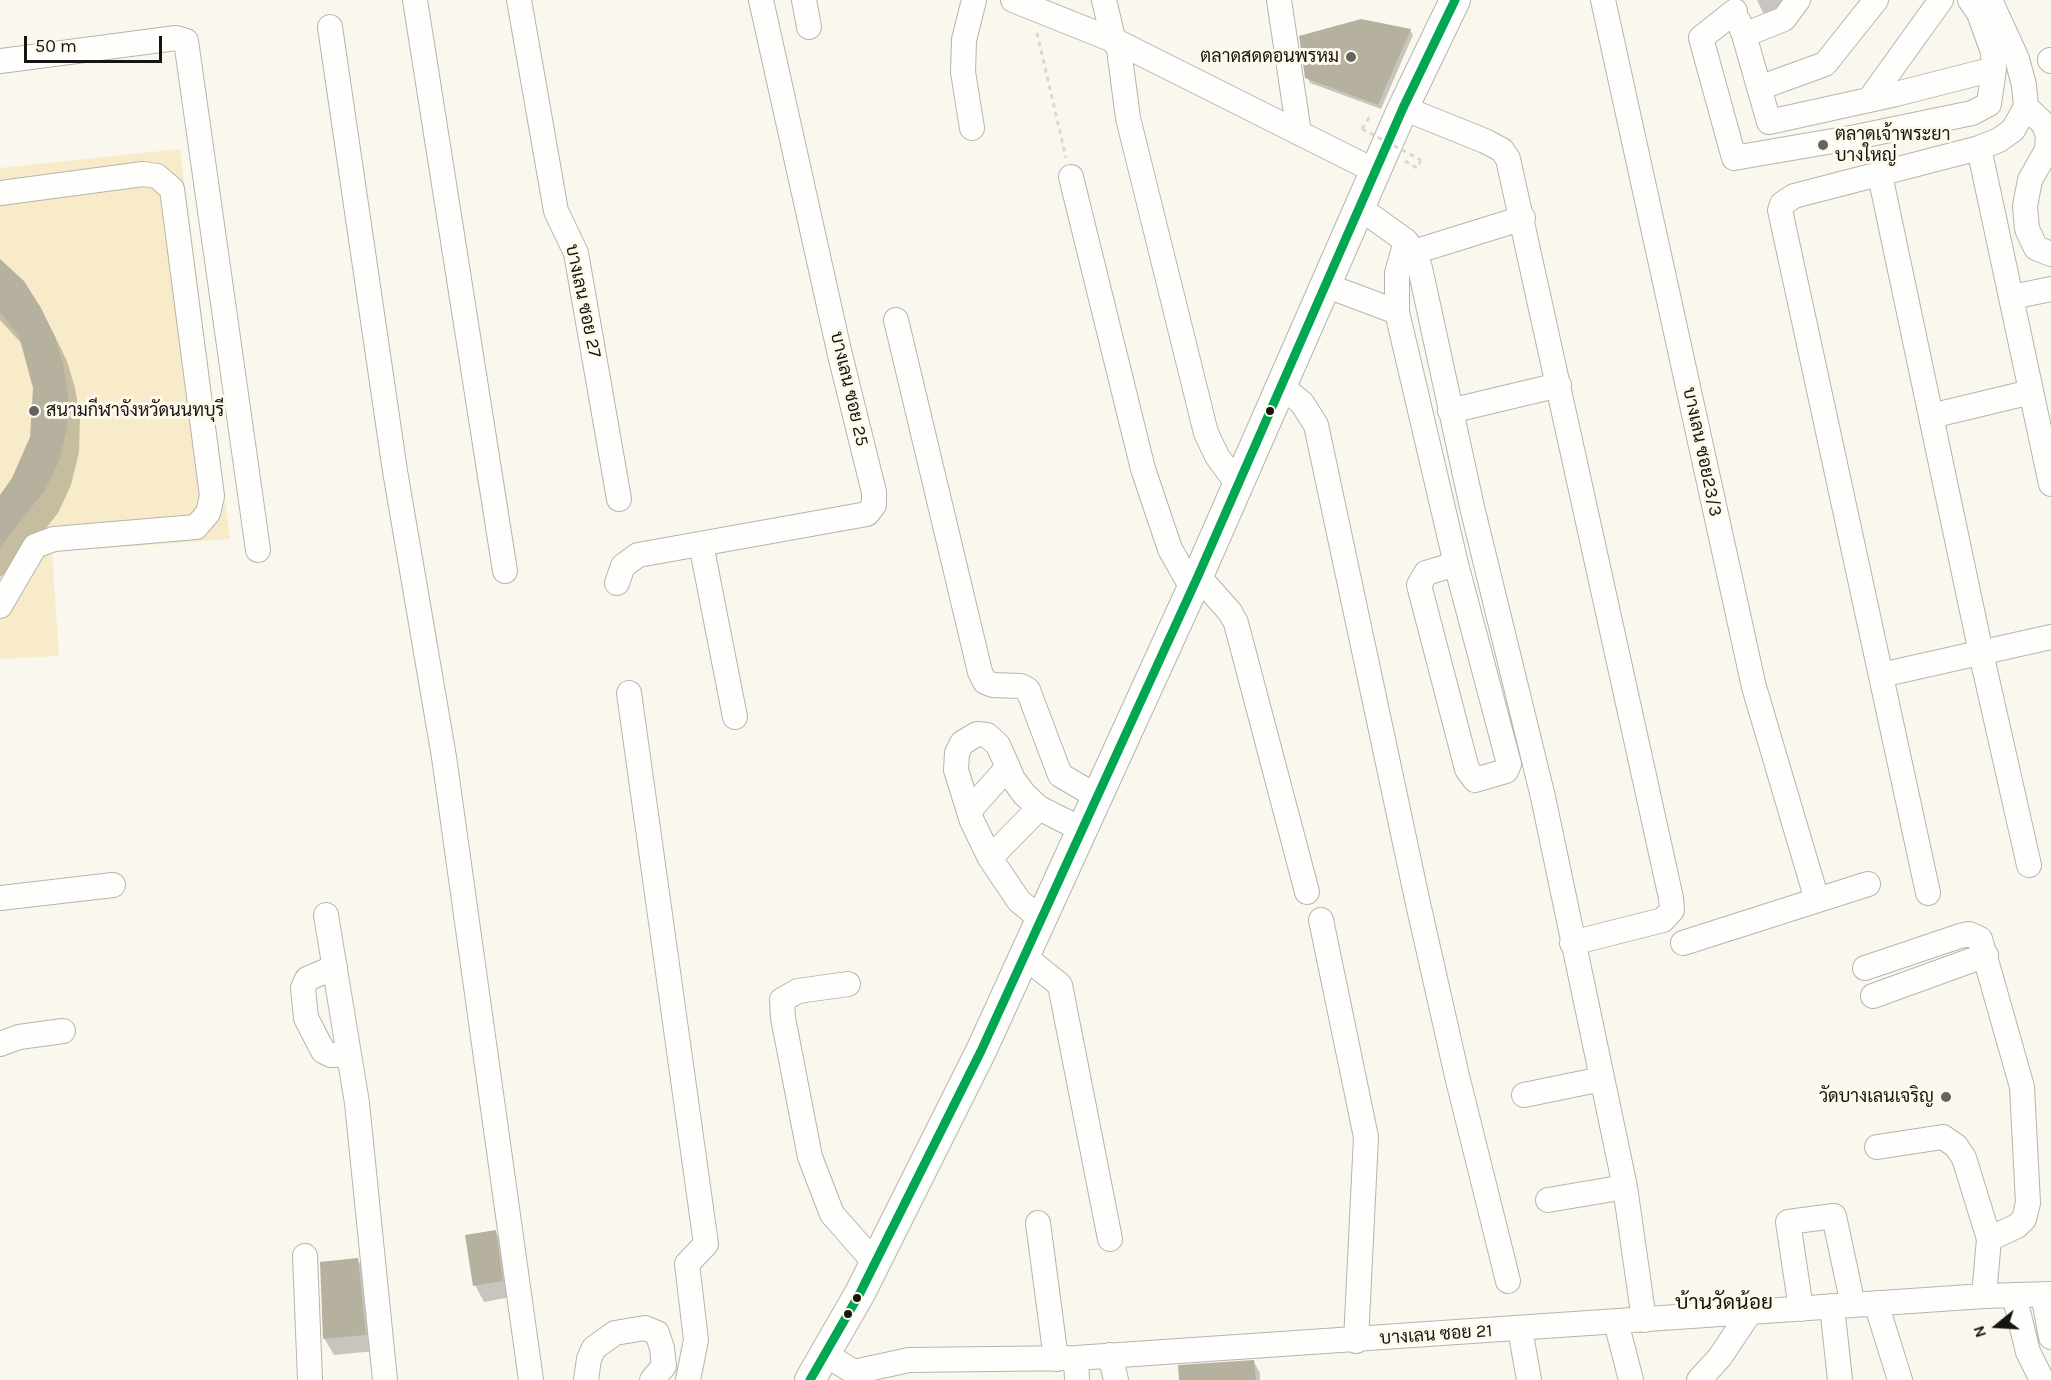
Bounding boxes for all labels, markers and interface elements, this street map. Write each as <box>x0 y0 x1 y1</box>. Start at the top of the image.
scale bar <box>27 24 165 62</box>
text: 50 m <box>35 35 77 57</box>
place label: ตลาดสดดอนพรหม <box>1200 46 1339 68</box>
marker: ตลาดสดดอนพรหม <box>1344 50 1358 64</box>
place label: ตลาดเจ้าพระยา บางใหญ่ <box>1835 124 1950 166</box>
marker: ตลาดเจ้าพระยา บางใหญ่ <box>1816 138 1830 152</box>
street label: บางเลน ซอย 27 <box>560 242 606 360</box>
street label: บางเลน ซอย 25 <box>825 330 873 448</box>
street label: บางเลน ซอย23/3 <box>1678 385 1726 519</box>
place label: สนามกีฬาจังหวัดนนทบุรี <box>46 400 224 422</box>
marker: สนามกีฬาจังหวัดนนทบุรี <box>27 404 41 418</box>
unlabelled marker <box>1264 405 1276 417</box>
place label: วัดบางเลนเจริญ <box>1819 1086 1934 1108</box>
marker: วัดบางเลนเจริญ <box>1939 1090 1953 1104</box>
district label: บ้านวัดน้อย <box>1675 1290 1773 1316</box>
unlabelled marker <box>851 1292 863 1304</box>
north arrow <box>1967 1296 2027 1356</box>
unlabelled marker <box>842 1308 854 1320</box>
street label: บางเลน ซอย 21 <box>1379 1320 1493 1350</box>
text: N <box>1969 1323 1990 1340</box>

